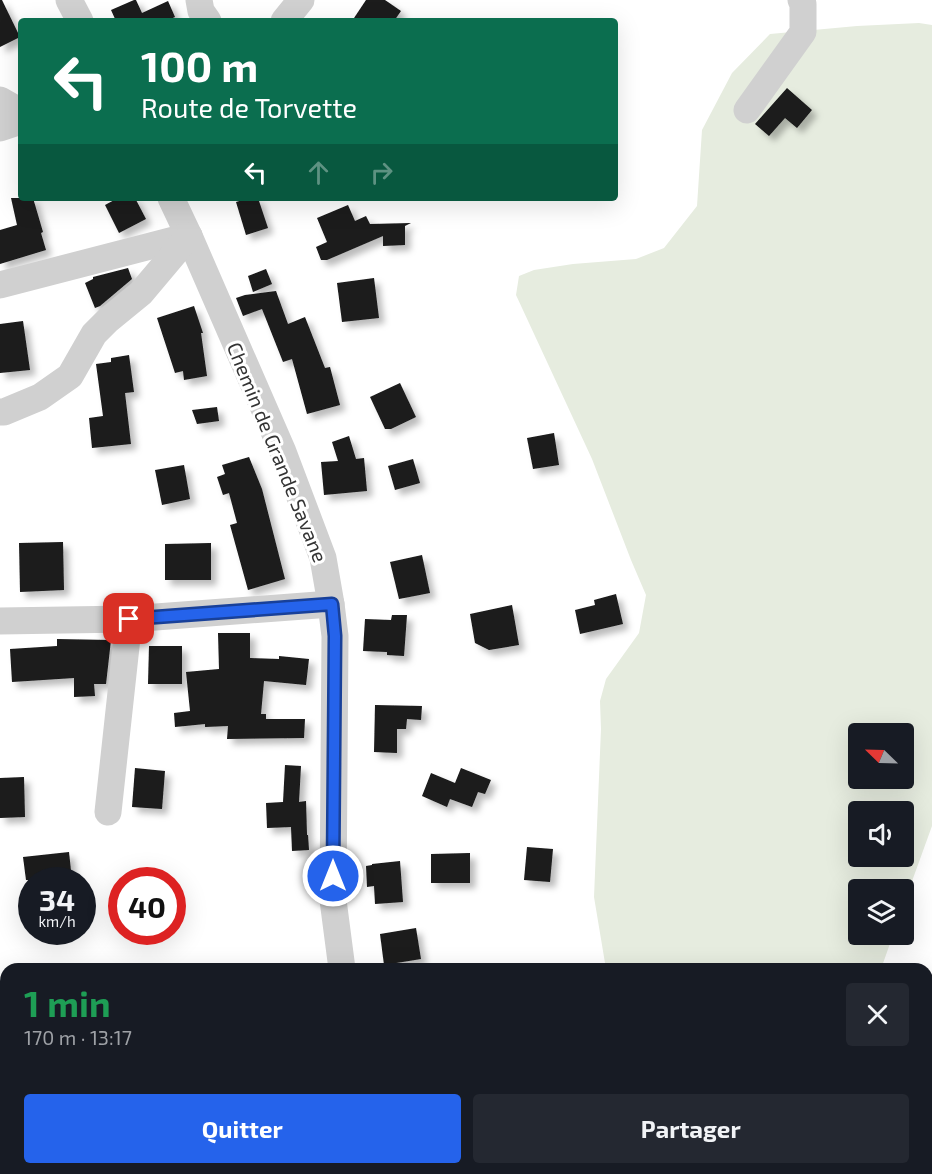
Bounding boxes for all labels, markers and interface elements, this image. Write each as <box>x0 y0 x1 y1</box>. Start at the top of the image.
text: 100 m <box>141 40 258 90</box>
icon: left <box>42 42 120 120</box>
text: Route de Torvette <box>141 91 357 123</box>
icon: left <box>239 156 272 189</box>
icon: ahead <box>302 156 335 189</box>
icon: right <box>365 156 398 189</box>
street label: Chemin de Grande Savane <box>223 339 333 565</box>
pin <box>103 593 154 644</box>
icon: arrive <box>112 602 145 635</box>
north arrow <box>848 723 914 789</box>
map controls <box>848 723 914 945</box>
button: sound <box>848 801 914 867</box>
position arrow <box>301 844 365 908</box>
speed limit sign: 40 <box>108 867 186 945</box>
button: layers <box>848 879 914 945</box>
text: 34 <box>39 881 75 917</box>
text: km/h <box>38 912 76 930</box>
text: 1 min <box>24 981 111 1024</box>
button: close <box>846 983 909 1046</box>
text: 170 m · 13:17 <box>24 1025 132 1049</box>
button: Quitter <box>24 1094 461 1163</box>
button: Partager <box>473 1094 909 1163</box>

